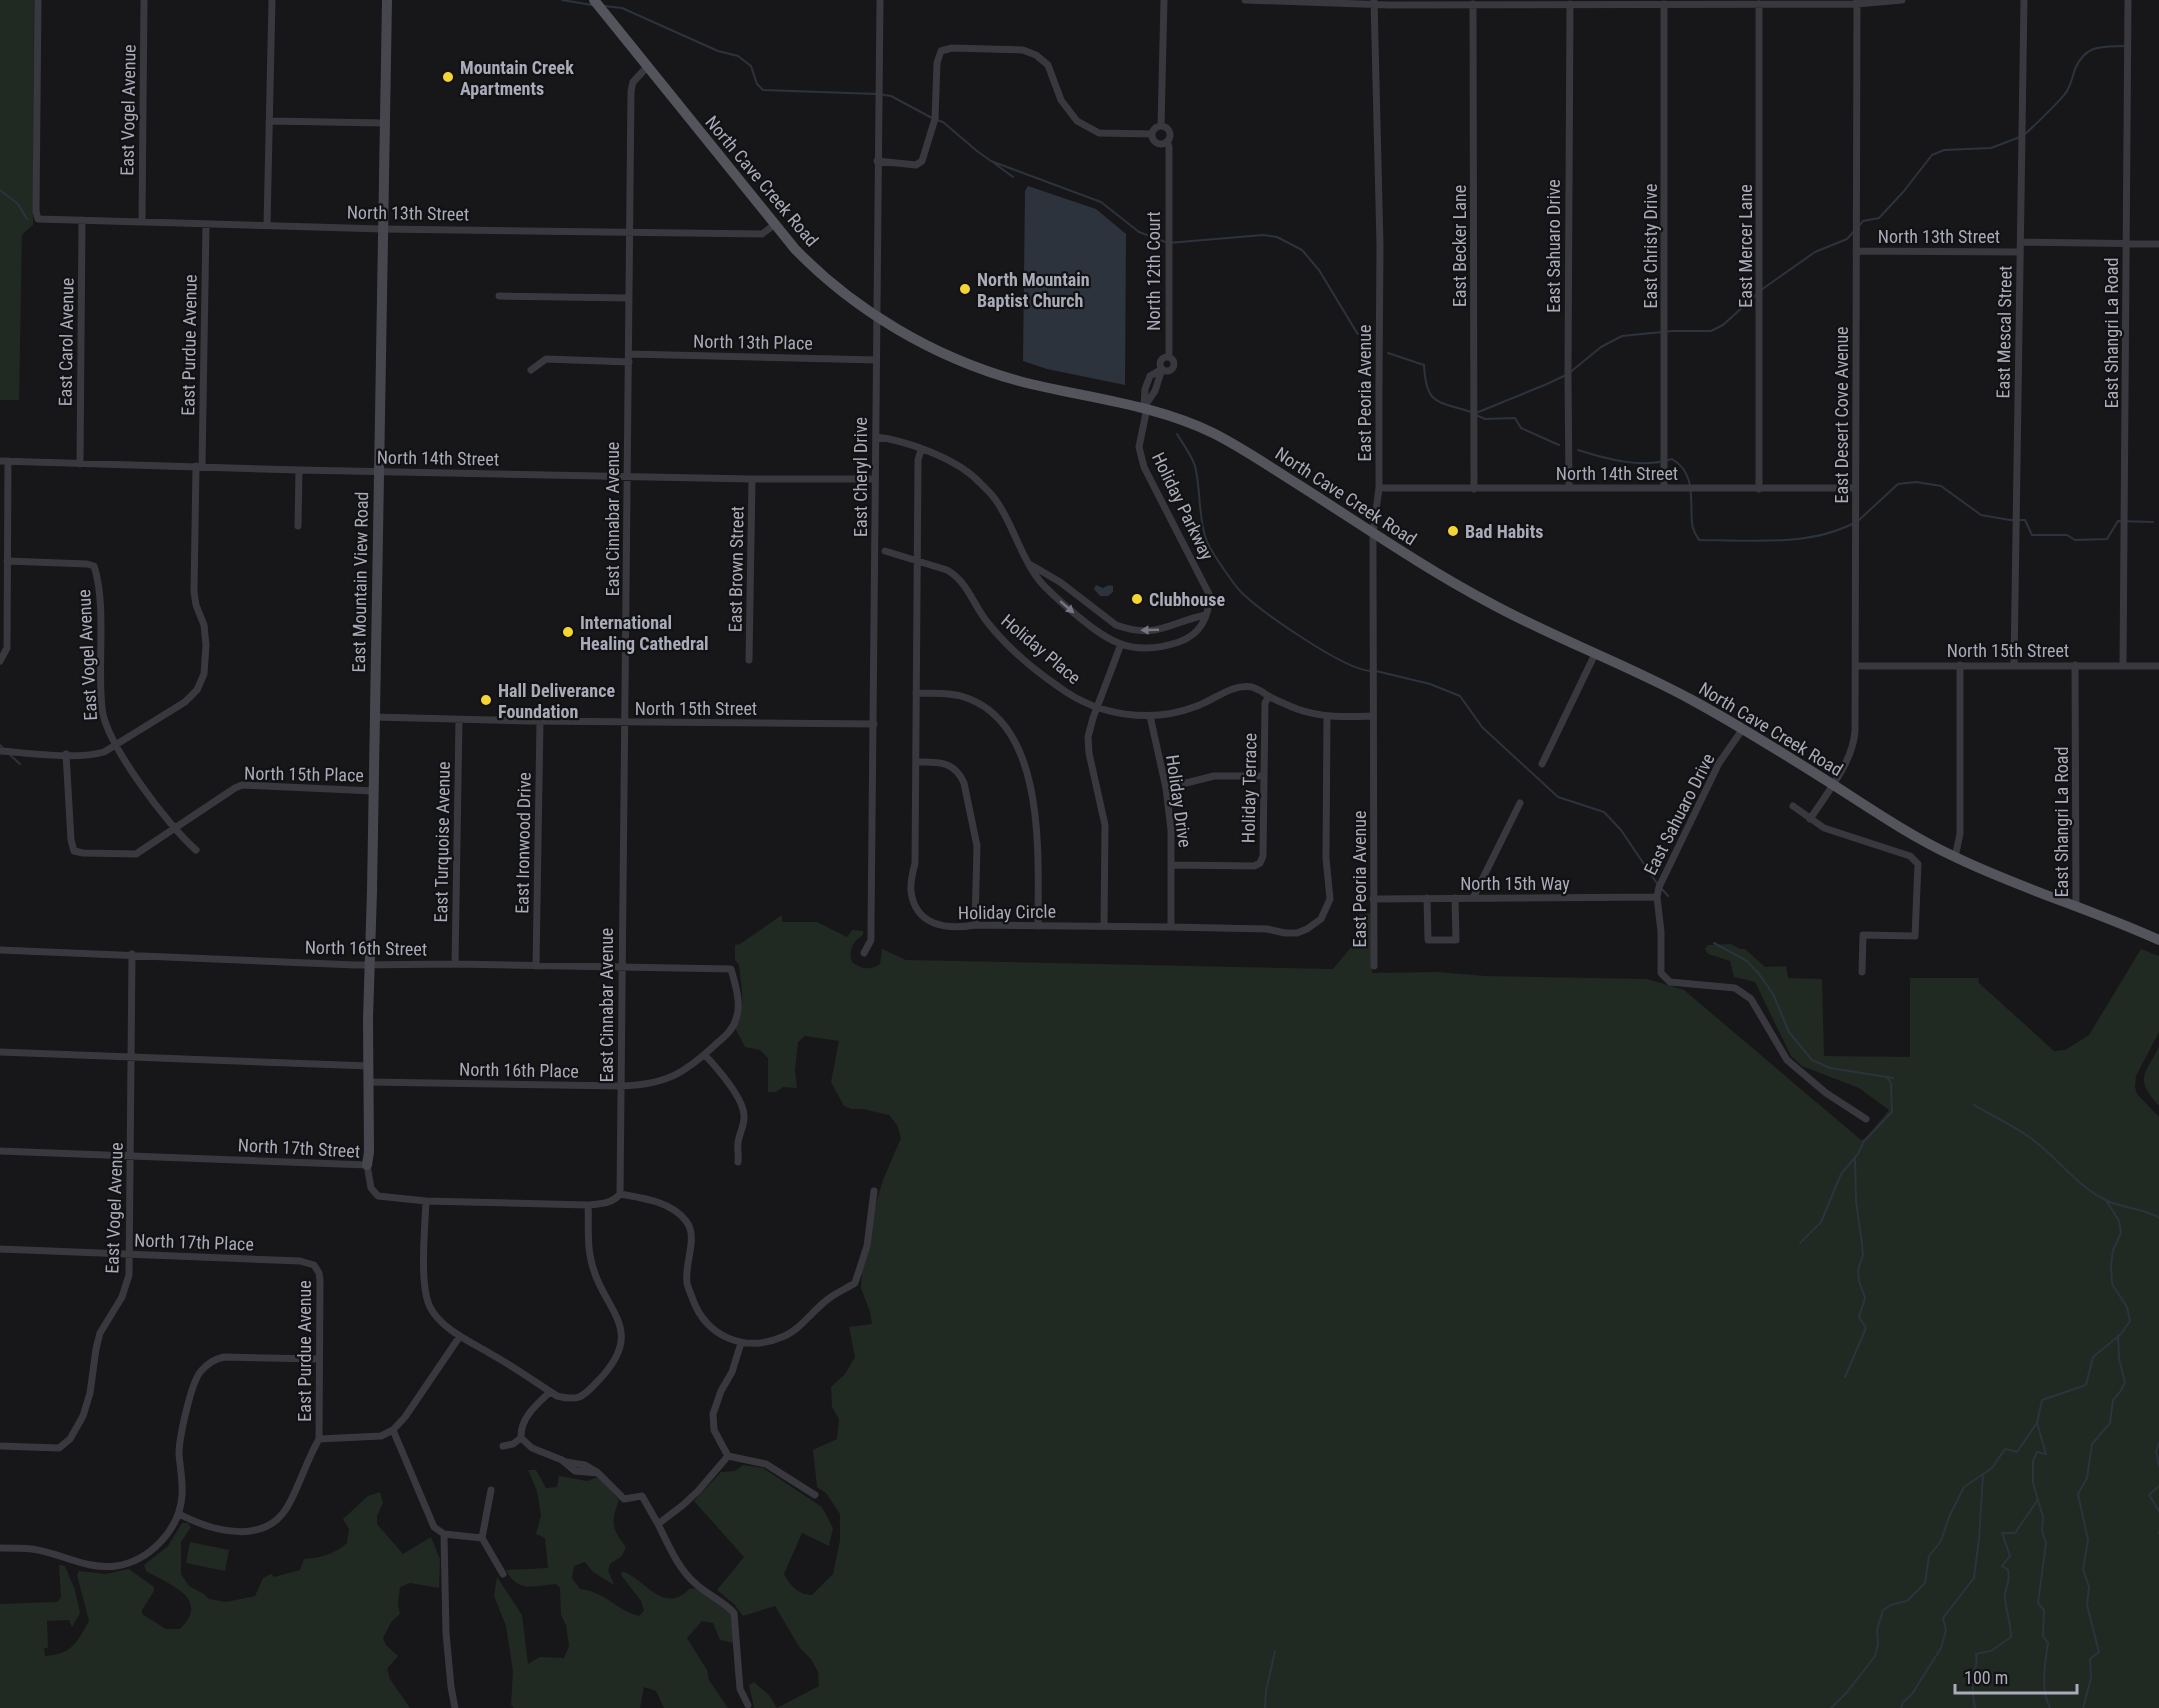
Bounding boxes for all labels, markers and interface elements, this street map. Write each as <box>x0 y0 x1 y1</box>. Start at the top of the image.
street label: East Vogel Avenue <box>116 44 140 176</box>
place label: Mountain Creek Apartments <box>460 57 574 99</box>
marker: Mountain Creek Apartments <box>441 70 455 84</box>
street label: North Cave Creek Road <box>701 111 823 251</box>
street label: East Sahuaro Drive <box>1543 179 1564 313</box>
street label: East Christy Drive <box>1640 184 1661 308</box>
street label: East Mercer Lane <box>1735 184 1756 308</box>
street label: East Becker Lane <box>1449 185 1470 307</box>
street label: North 13th Street <box>347 201 469 225</box>
street label: North 12th Court <box>1143 211 1164 331</box>
street label: North 13th Street <box>1878 226 2000 247</box>
street label: East Shangri La Road <box>2101 258 2122 408</box>
street label: East Mescal Street <box>1992 265 2016 399</box>
place label: North Mountain Baptist Church <box>977 269 1090 311</box>
street label: East Purdue Avenue <box>177 274 201 416</box>
street label: East Carol Avenue <box>54 278 78 406</box>
marker: North Mountain Baptist Church <box>958 282 972 296</box>
street label: East Peoria Avenue <box>1354 325 1375 461</box>
street label: East Desert Cove Avenue <box>1831 326 1852 504</box>
street label: North 13th Place <box>693 330 813 354</box>
street label: East Cheryl Drive <box>850 417 871 537</box>
street label: East Cinnabar Avenue <box>602 442 623 596</box>
street label: North Cave Creek Road <box>1272 443 1420 549</box>
street label: North 14th Street <box>377 446 499 470</box>
street label: Holiday Parkway <box>1148 449 1218 564</box>
street label: North 14th Street <box>1556 463 1678 484</box>
street label: East Mountain View Road <box>348 491 372 673</box>
street label: East Brown Street <box>724 506 748 632</box>
place label: Bad Habits <box>1465 521 1543 542</box>
marker: Bad Habits <box>1446 524 1460 538</box>
street label: East Vogel Avenue <box>73 589 101 721</box>
place label: Clubhouse <box>1149 589 1225 610</box>
marker: Clubhouse <box>1130 592 1144 606</box>
one-way arrow <box>1059 600 1074 613</box>
street label: Holiday Place <box>997 610 1085 688</box>
place label: International Healing Cathedral <box>580 612 709 654</box>
marker: International Healing Cathedral <box>561 625 575 639</box>
one-way arrow <box>1141 625 1160 635</box>
street label: North 15th Street <box>1947 640 2069 661</box>
street label: North Cave Creek Road <box>1695 678 1847 780</box>
place label: Hall Deliverance Foundation <box>498 680 615 722</box>
marker: Hall Deliverance Foundation <box>479 693 493 707</box>
street label: North 15th Street <box>635 698 757 719</box>
street label: Holiday Terrace <box>1238 733 1260 843</box>
street label: East Shangri La Road <box>2051 747 2072 897</box>
street label: East Sahuaro Drive <box>1639 750 1719 878</box>
street label: Holiday Drive <box>1162 753 1196 849</box>
street label: East Turquoise Avenue <box>430 761 454 923</box>
street label: North 15th Place <box>244 762 364 786</box>
street label: East Ironwood Drive <box>511 772 535 914</box>
street label: East Peoria Avenue <box>1349 811 1370 947</box>
street label: North 15th Way <box>1460 873 1570 894</box>
street label: Holiday Circle <box>958 901 1056 923</box>
street label: East Cinnabar Avenue <box>596 928 617 1082</box>
street label: North 16th Street <box>305 936 427 960</box>
street label: North 16th Place <box>459 1058 579 1082</box>
street label: North 17th Street <box>237 1134 361 1162</box>
street label: East Vogel Avenue <box>101 1142 127 1274</box>
street label: North 17th Place <box>134 1229 254 1255</box>
street label: East Purdue Avenue <box>294 1280 315 1422</box>
scale bar <box>1955 1657 2076 1695</box>
text: 100 m <box>1964 1667 2008 1688</box>

